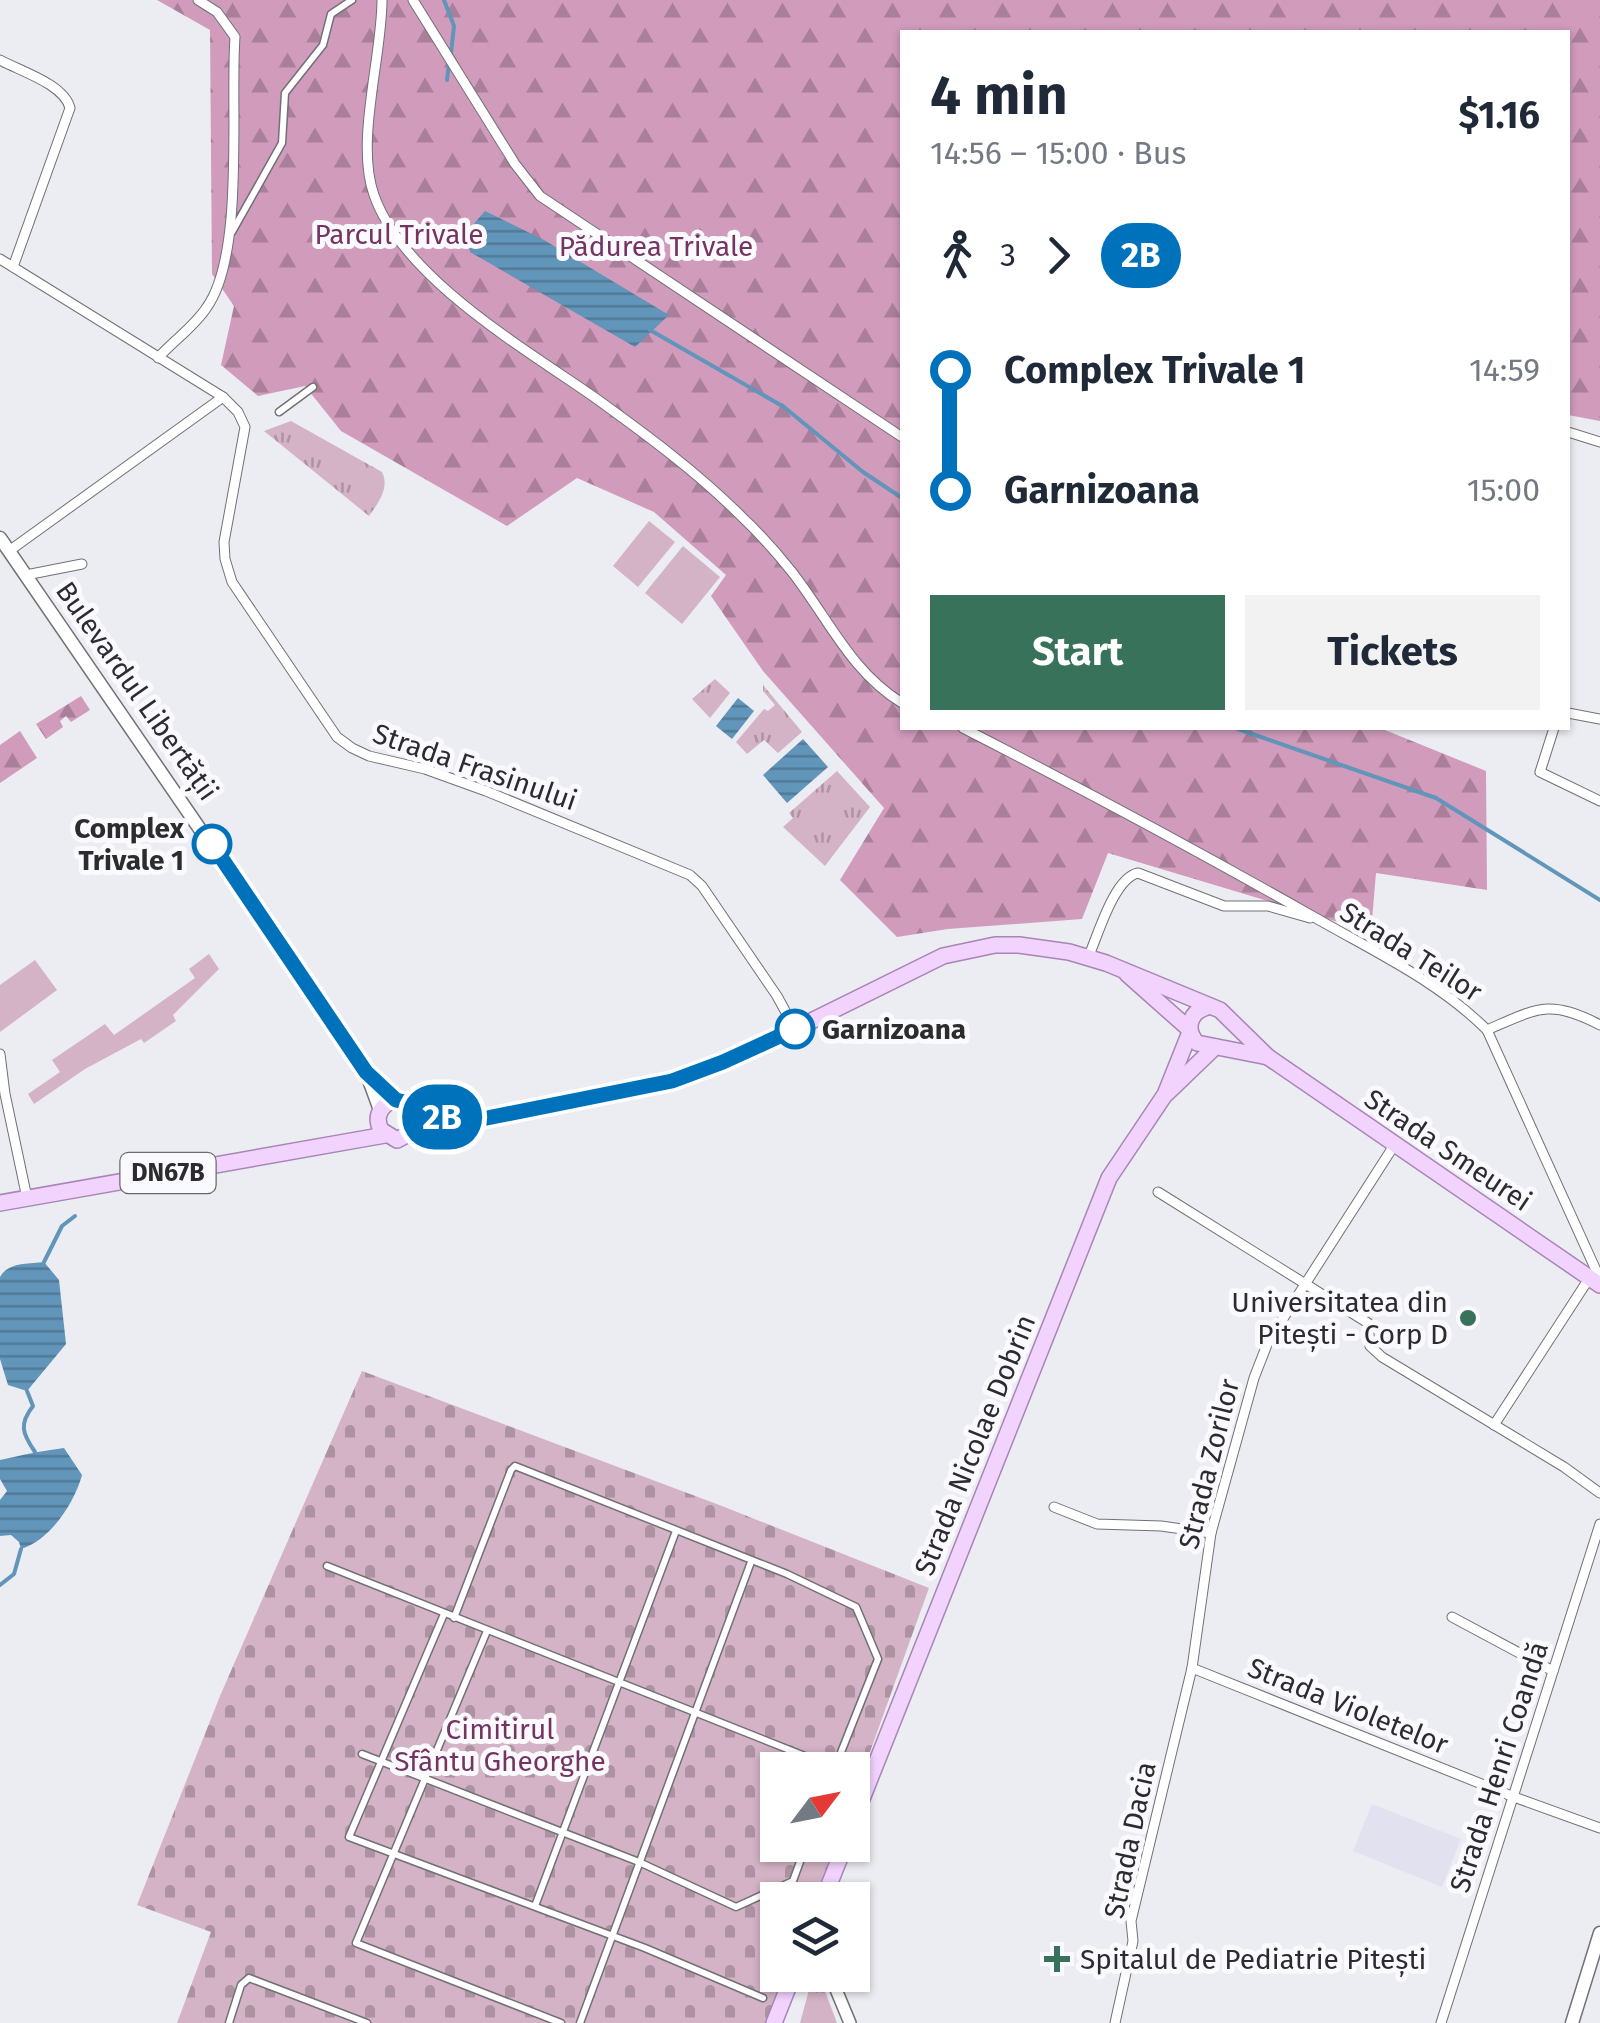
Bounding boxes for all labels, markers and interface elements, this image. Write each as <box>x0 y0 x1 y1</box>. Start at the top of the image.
text: 4 min <box>930 63 1068 129</box>
text: $1.16 <box>1458 92 1540 138</box>
text: 14:56 – 15:00 · Bus <box>930 134 1186 172</box>
park label: Parcul Trivale <box>315 218 483 251</box>
icon: walk <box>930 228 985 283</box>
icon: forward <box>1031 228 1086 283</box>
park label: Pădurea Trivale <box>559 230 753 263</box>
text: 2B <box>1121 234 1161 276</box>
text: 3 <box>1000 236 1016 274</box>
text: Complex Trivale 1 <box>1004 347 1305 393</box>
text: 14:59 <box>1469 351 1540 389</box>
text: Garnizoana <box>1004 467 1200 513</box>
text: 15:00 <box>1467 471 1540 509</box>
street label: Bulevardul Libertății <box>48 575 225 807</box>
button: Start <box>930 595 1225 710</box>
button: Tickets <box>1245 595 1540 710</box>
street label: Strada Frasinului <box>369 717 581 817</box>
place label: Complex Trivale 1 <box>74 812 185 877</box>
marker: Complex Trivale 1 <box>193 825 231 863</box>
street label: Strada Teilor <box>1334 895 1488 1009</box>
marker: Garnizoana <box>776 1010 814 1048</box>
place label: Garnizoana <box>822 1013 966 1046</box>
street label: Strada Smeurei <box>1358 1082 1538 1218</box>
line badge: 2B <box>397 1084 487 1150</box>
text: 2B <box>422 1096 462 1138</box>
road number: DN67B <box>120 1153 216 1193</box>
place label: Universitatea din Pitești - Corp D <box>1231 1286 1448 1352</box>
marker: Universitatea din Pitești - Corp D <box>1457 1307 1479 1329</box>
street label: Strada Nicolae Dobrin <box>908 1310 1042 1580</box>
street label: Strada Zorilor <box>1172 1375 1246 1552</box>
street label: Strada Henri Coandă <box>1443 1638 1555 1896</box>
street label: Strada Violetelor <box>1243 1651 1453 1761</box>
park label: Cimitirul Sfântu Gheorghe <box>394 1713 606 1778</box>
north arrow <box>760 1752 870 1862</box>
map controls <box>760 1752 870 1992</box>
street label: Strada Dacia <box>1097 1759 1163 1921</box>
button: layers <box>760 1882 870 1992</box>
place label: Spitalul de Pediatrie Pitești <box>1080 1943 1426 1977</box>
marker: Spitalul de Pediatrie Pitești <box>1044 1946 1070 1972</box>

